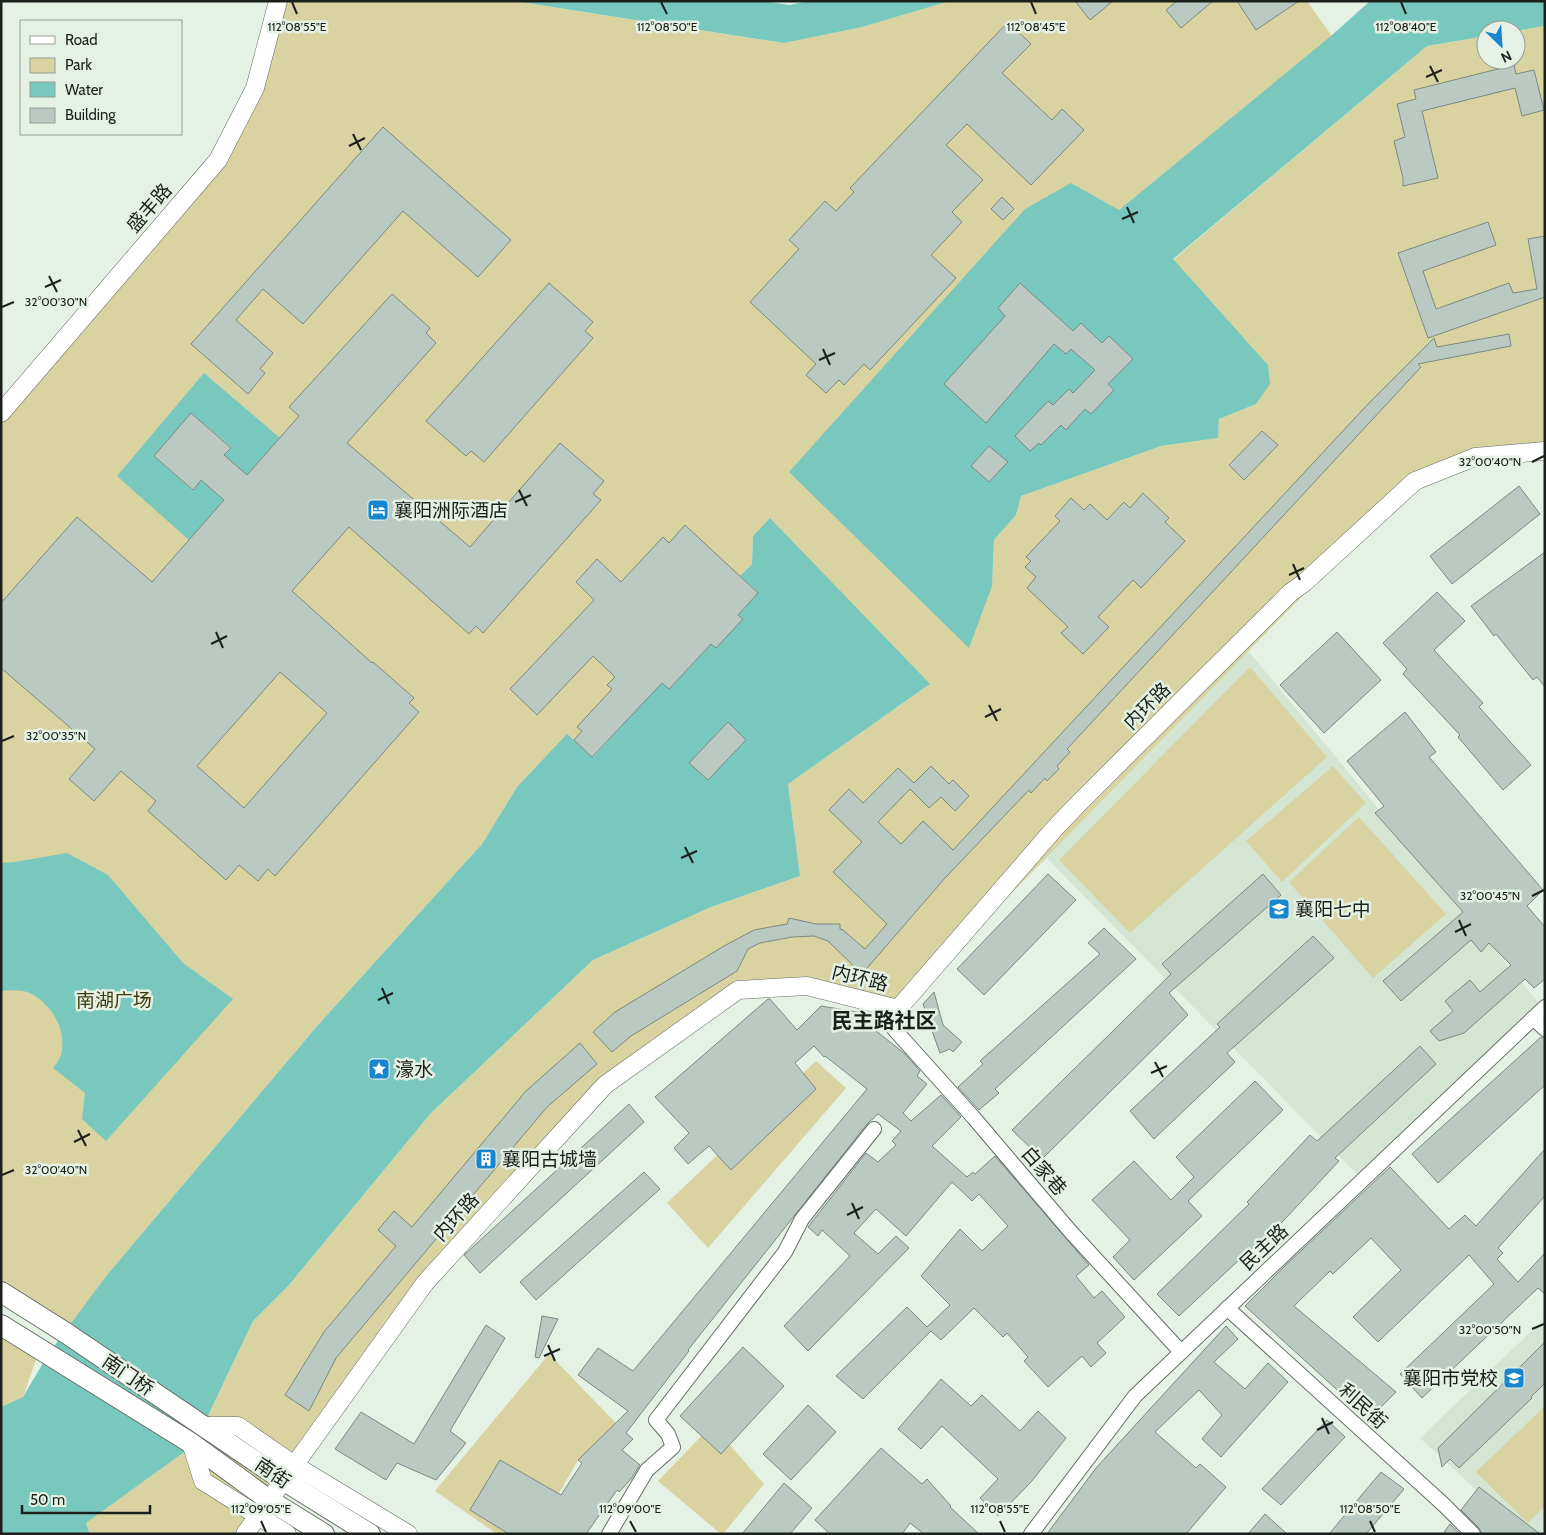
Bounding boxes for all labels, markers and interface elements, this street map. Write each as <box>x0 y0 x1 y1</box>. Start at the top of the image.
text: 112°08'55"E <box>268 19 327 34</box>
text: 112°08'50"E <box>637 19 698 34</box>
text: 112°08'45"E <box>1006 19 1066 34</box>
text: 112°08'40"E <box>1376 19 1437 34</box>
legend <box>20 20 182 135</box>
north arrow <box>1476 20 1526 70</box>
text: Road <box>65 31 98 49</box>
text: N <box>1498 47 1515 67</box>
text: Park <box>65 56 92 74</box>
text: Water <box>65 81 103 99</box>
text: Building <box>65 106 116 124</box>
street label: 盛丰路 <box>122 179 176 237</box>
text: 32°00'30"N <box>25 294 87 309</box>
text: 32°00'40"N <box>1459 454 1521 469</box>
hotel icon: 襄阳洲际酒店 <box>366 498 390 522</box>
place label: 襄阳洲际酒店 <box>394 499 508 522</box>
street label: 内环路 <box>1119 678 1175 734</box>
text: 32°00'35"N <box>26 728 86 743</box>
text: 32°00'45"N <box>1460 888 1520 903</box>
school or university icon: 襄阳七中 <box>1267 897 1291 921</box>
place label: 襄阳七中 <box>1295 898 1371 921</box>
street label: 内环路 <box>830 960 890 996</box>
park label: 南湖广场 <box>76 989 152 1012</box>
district label: 民主路社区 <box>832 1008 937 1033</box>
place icon: 濠水 <box>367 1057 391 1081</box>
place label: 濠水 <box>395 1058 433 1081</box>
street label: 白家巷 <box>1017 1142 1071 1200</box>
building icon: 襄阳古城墙 <box>474 1147 498 1171</box>
place label: 襄阳古城墙 <box>502 1148 597 1171</box>
text: 32°00'40"N <box>25 1162 87 1177</box>
street label: 内环路 <box>428 1188 484 1246</box>
street label: 民主路 <box>1235 1219 1293 1275</box>
text: 32°00'50"N <box>1459 1322 1521 1337</box>
street label: 南门桥 <box>98 1350 158 1400</box>
school or university icon: 襄阳市党校 <box>1502 1366 1526 1390</box>
place label: 襄阳市党校 <box>1403 1367 1498 1390</box>
street label: 利民街 <box>1334 1378 1392 1434</box>
street label: 南街 <box>251 1453 295 1493</box>
scale bar <box>22 1482 150 1514</box>
text: 50 m <box>30 1491 65 1509</box>
text: 112°09'05"E <box>231 1501 291 1516</box>
text: 112°09'00"E <box>599 1501 661 1516</box>
text: 112°08'55"E <box>971 1501 1030 1516</box>
text: 112°08'50"E <box>1340 1501 1401 1516</box>

